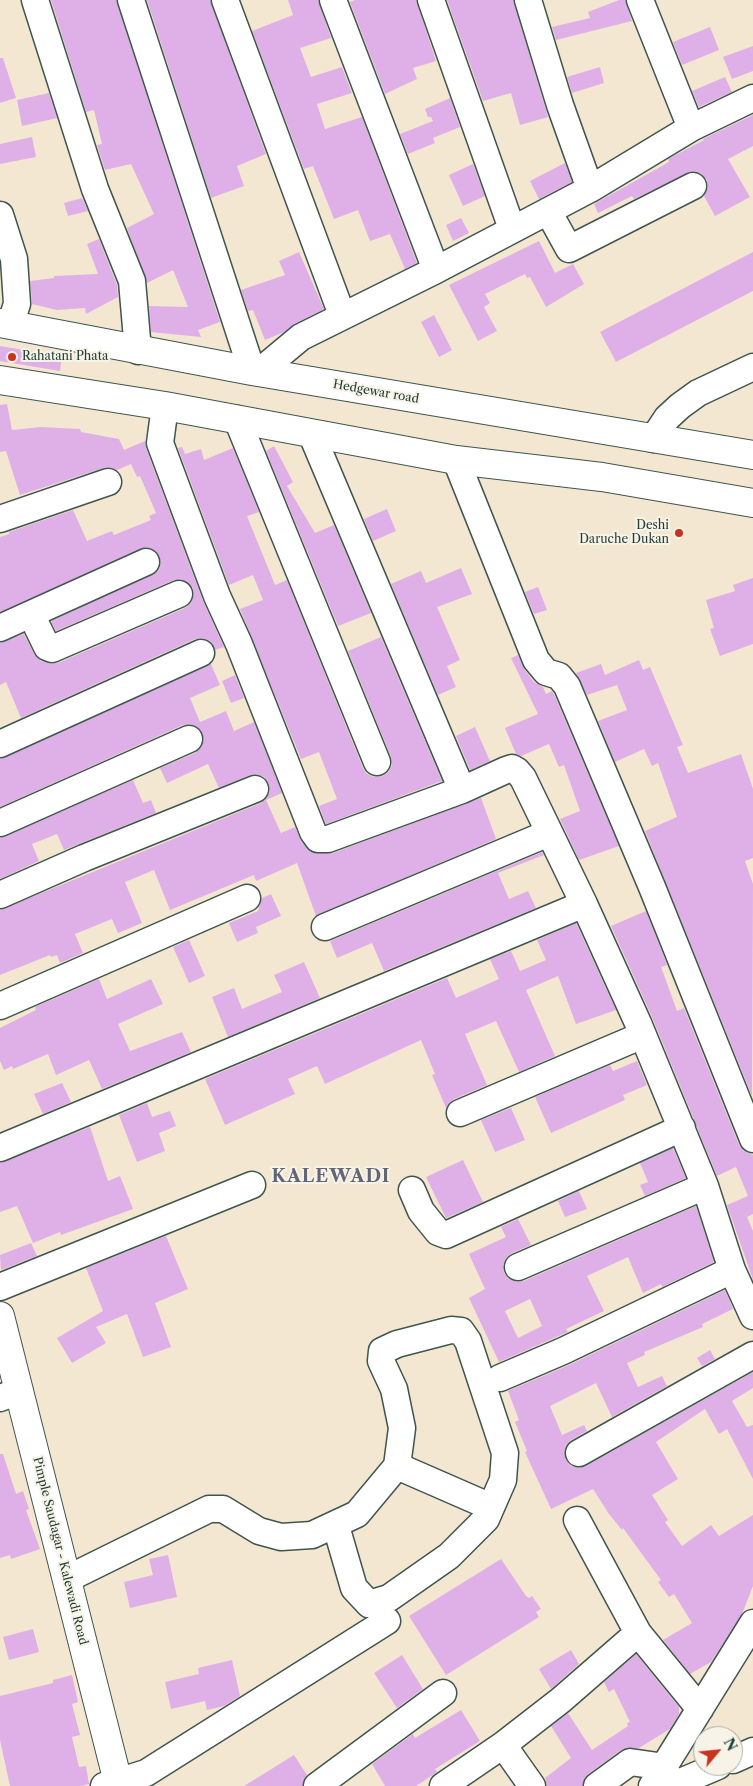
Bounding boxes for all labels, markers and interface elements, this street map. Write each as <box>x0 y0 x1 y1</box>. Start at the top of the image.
place label: Rahatani Phata <box>22 350 108 364</box>
marker: Rahatani Phata <box>6 351 18 363</box>
street label: Hedgewar road <box>332 377 420 407</box>
place label: Deshi Daruche Dukan <box>579 519 669 547</box>
marker: Deshi Daruche Dukan <box>673 527 685 539</box>
district label: KALEWADI <box>271 1166 391 1188</box>
street label: Pimple Saudagar - Kalewadi Road <box>30 1456 90 1646</box>
north arrow <box>693 1726 743 1776</box>
text: N <box>720 1735 741 1754</box>

